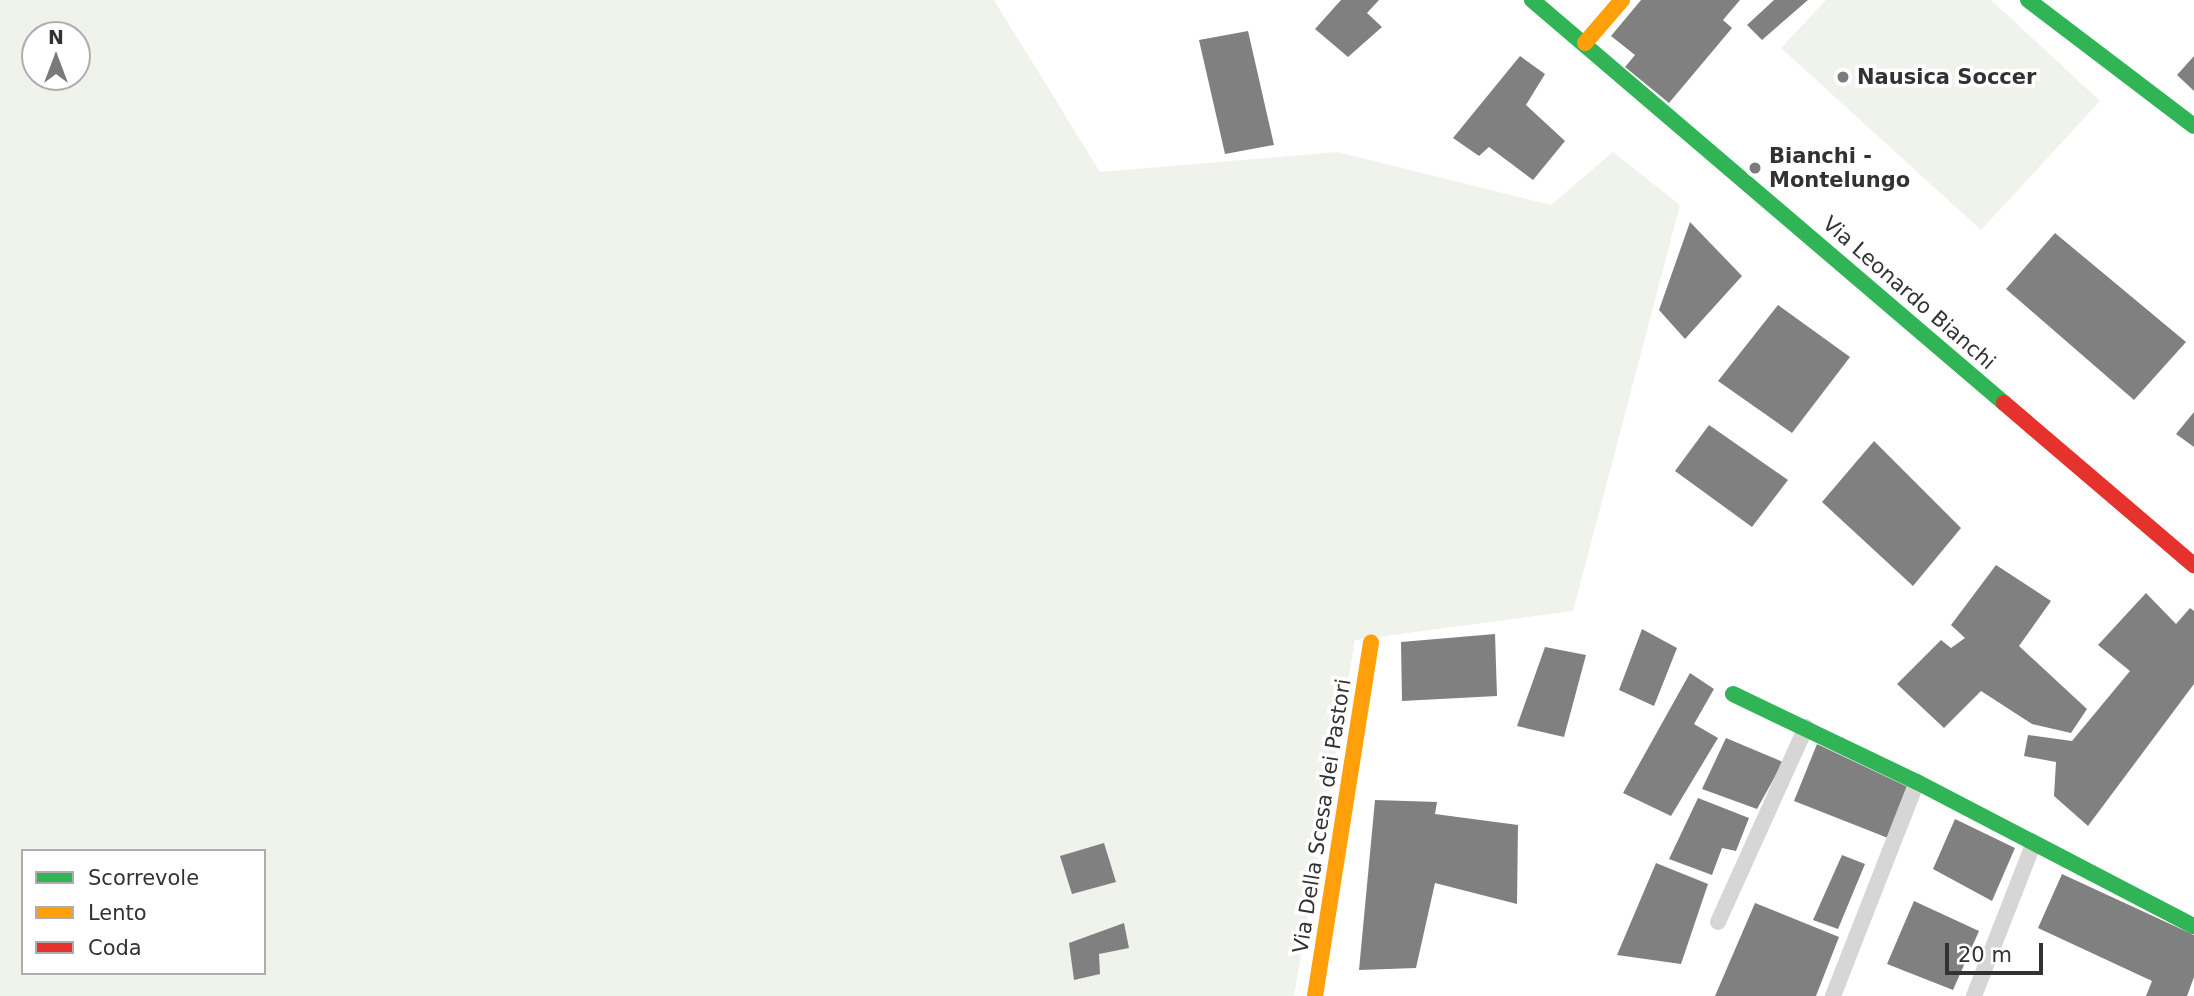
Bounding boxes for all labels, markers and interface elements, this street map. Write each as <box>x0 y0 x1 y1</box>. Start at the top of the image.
north arrow <box>21 21 91 91</box>
text: N <box>48 26 64 48</box>
place label: Nausica Soccer <box>1857 64 2036 90</box>
marker: Nausica Soccer <box>1835 69 1851 85</box>
place label: Bianchi - Montelungo <box>1769 143 1910 193</box>
marker: Bianchi - Montelungo <box>1747 160 1763 176</box>
street label: Via Leonardo Bianchi <box>1817 211 2001 375</box>
street label: Via Della Scesa dei Pastori <box>1288 677 1356 955</box>
legend <box>21 849 266 975</box>
text: Scorrevole <box>88 866 199 890</box>
text: Lento <box>88 901 147 925</box>
scale bar <box>1949 930 2047 974</box>
text: Coda <box>88 936 142 960</box>
text: 20 m <box>1958 943 2012 967</box>

